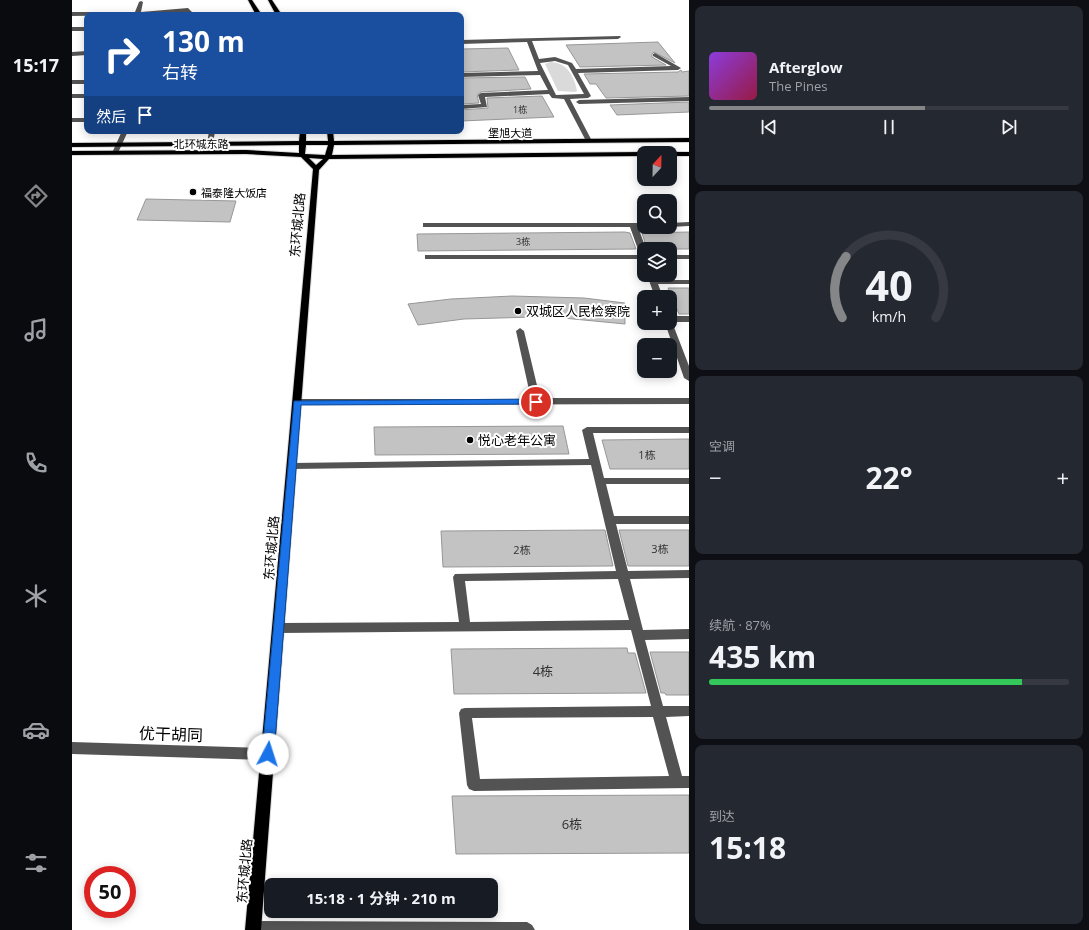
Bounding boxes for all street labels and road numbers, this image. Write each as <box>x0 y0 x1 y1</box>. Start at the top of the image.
street label: 堡旭大道 <box>488 125 532 140</box>
street label: 北环城东路 <box>174 136 229 151</box>
street label: 东环城北路 <box>285 192 309 258</box>
street label: 东环城北路 <box>259 515 283 581</box>
street label: 优干胡同 <box>139 722 203 746</box>
street label: 东环城北路 <box>232 838 256 904</box>

